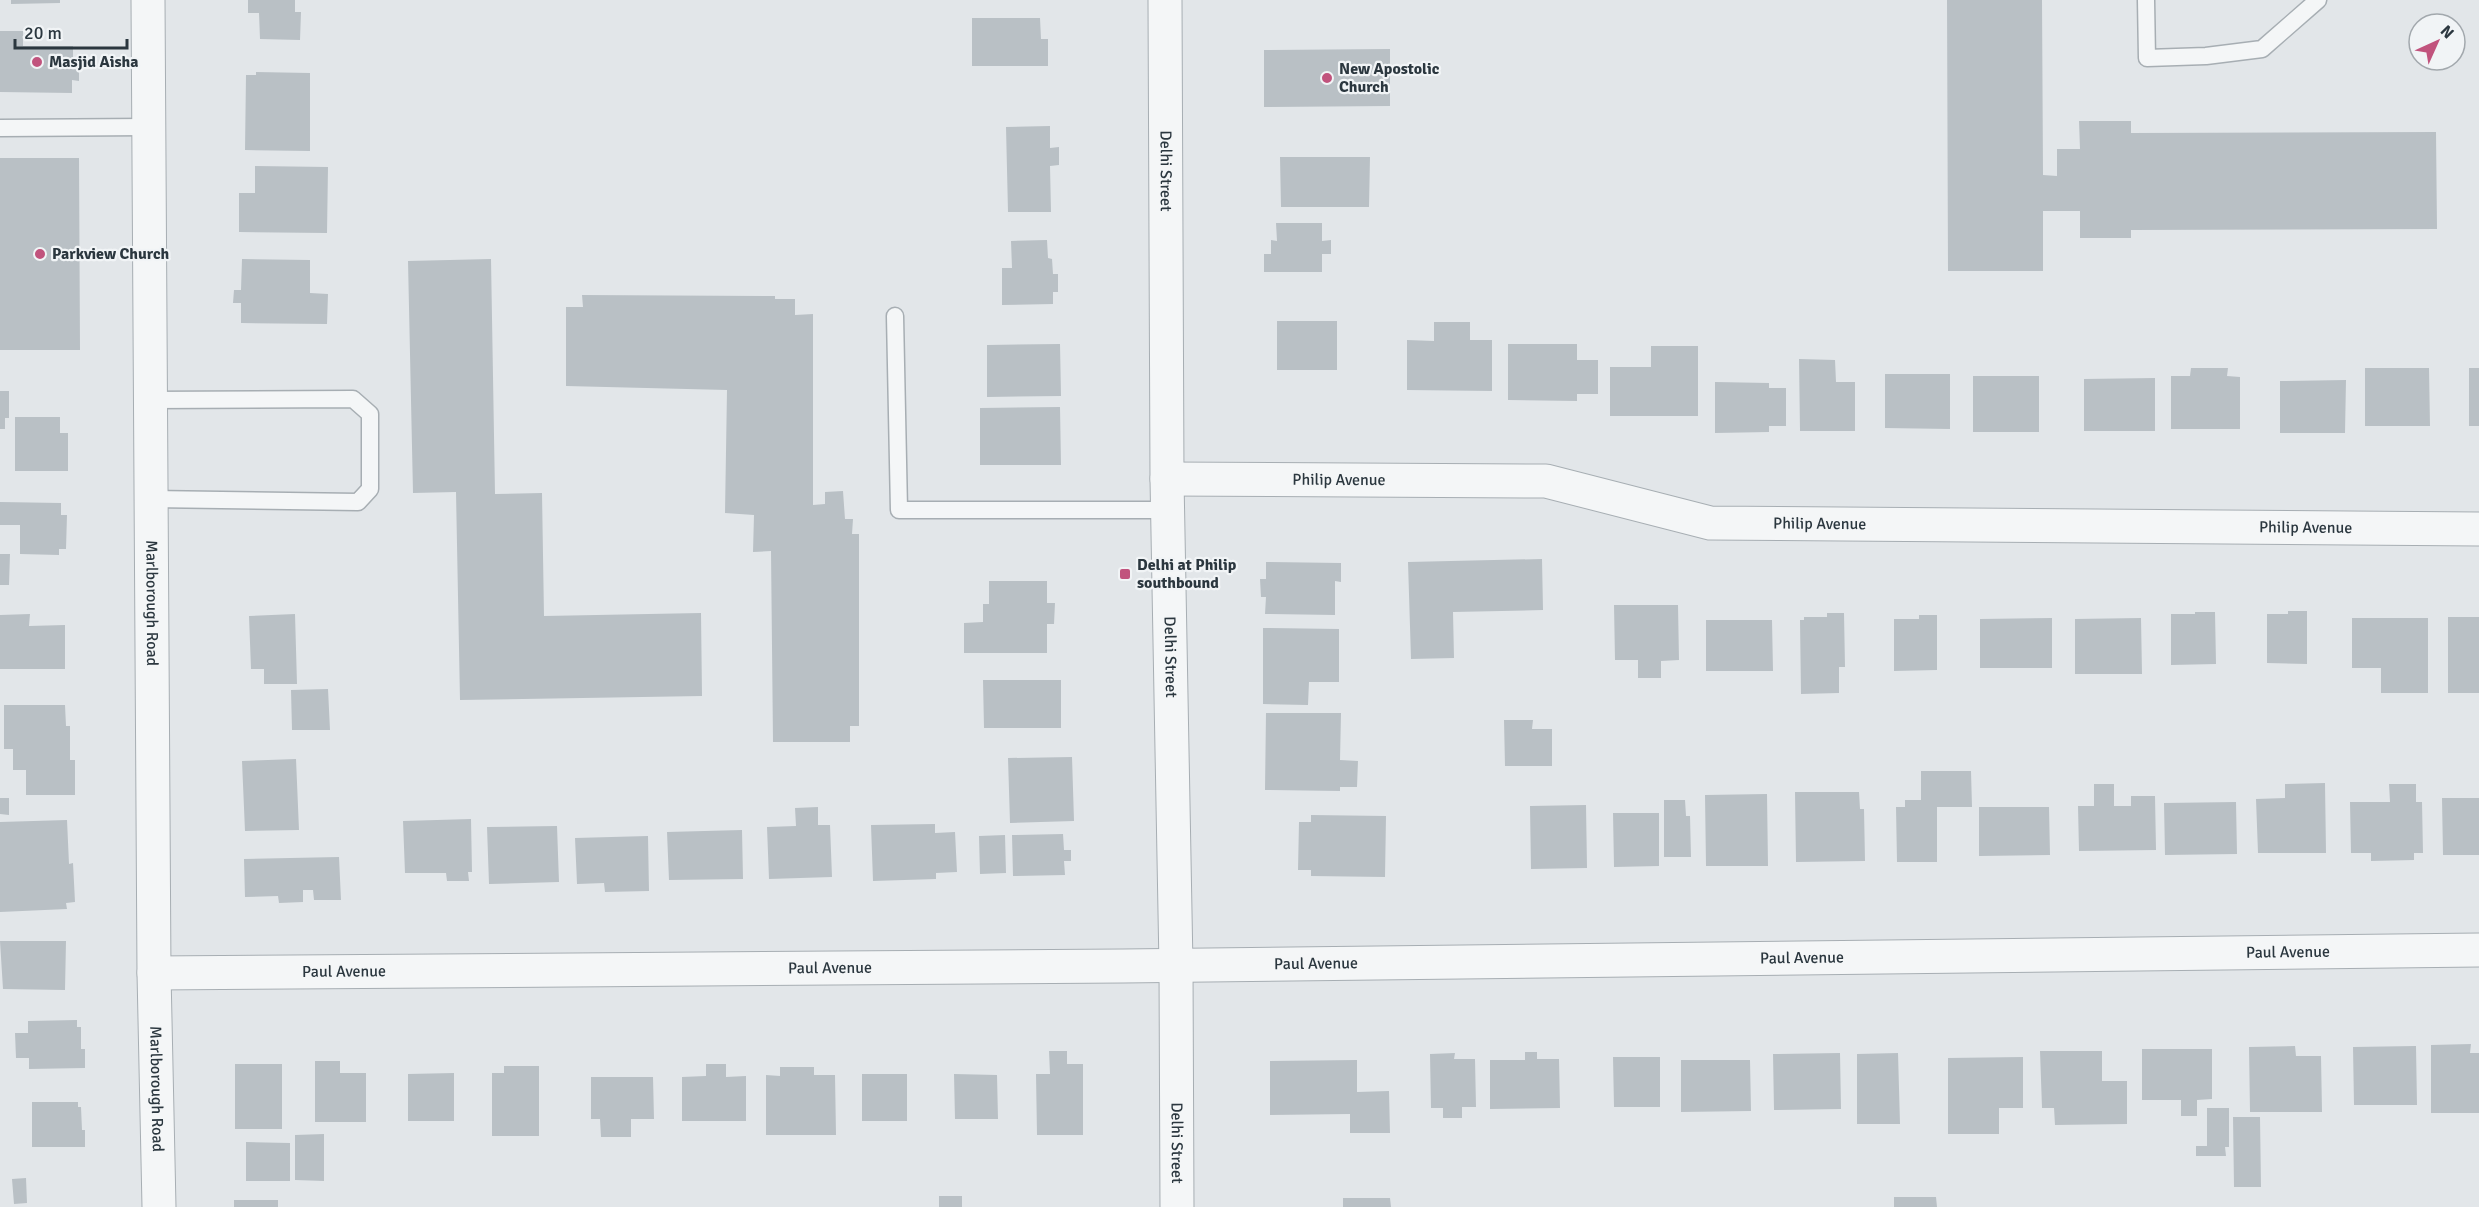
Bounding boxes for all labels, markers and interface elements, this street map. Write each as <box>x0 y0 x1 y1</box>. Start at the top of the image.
scale bar <box>15 12 128 50</box>
north arrow <box>2407 12 2467 72</box>
text: N <box>2436 21 2458 43</box>
text: 20 m <box>24 22 62 44</box>
place label: Masjid Aisha <box>49 52 138 72</box>
marker: Masjid Aisha <box>30 55 44 69</box>
place label: New Apostolic Church <box>1339 59 1440 97</box>
marker: New Apostolic Church <box>1320 71 1334 85</box>
street label: Delhi Street <box>1156 130 1176 212</box>
place label: Parkview Church <box>52 244 169 264</box>
marker: Parkview Church <box>33 247 47 261</box>
street label: Philip Avenue <box>1292 470 1386 490</box>
street label: Philip Avenue <box>1773 513 1866 534</box>
street label: Philip Avenue <box>2259 517 2352 538</box>
street label: Marlborough Road <box>141 540 162 666</box>
place label: Delhi at Philip southbound <box>1137 555 1237 593</box>
marker: Delhi at Philip southbound <box>1118 567 1132 581</box>
street label: Delhi Street <box>1160 616 1181 698</box>
street label: Paul Avenue <box>2246 942 2330 963</box>
street label: Paul Avenue <box>1760 947 1844 968</box>
street label: Paul Avenue <box>1274 953 1358 974</box>
street label: Paul Avenue <box>788 958 872 978</box>
street label: Paul Avenue <box>302 961 386 982</box>
street label: Marlborough Road <box>145 1026 168 1152</box>
street label: Delhi Street <box>1167 1102 1187 1184</box>

